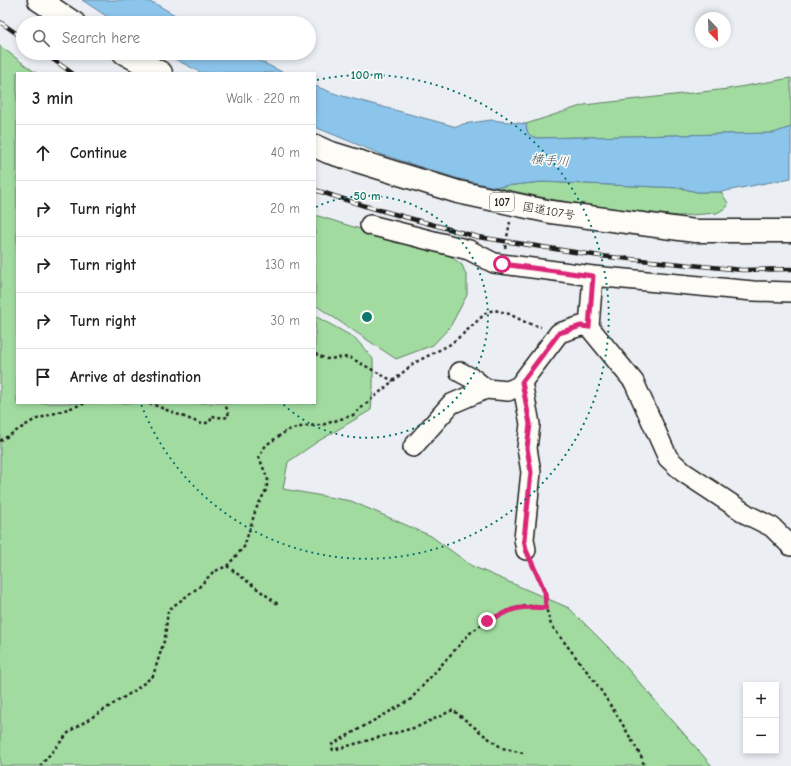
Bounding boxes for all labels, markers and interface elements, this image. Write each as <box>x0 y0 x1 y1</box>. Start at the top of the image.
north arrow <box>695 12 731 48</box>
search box <box>16 16 316 60</box>
icon: search <box>30 27 52 49</box>
text: Search here <box>62 29 140 47</box>
text: 100 m <box>351 68 383 82</box>
text: 3 min <box>32 89 73 108</box>
text: Walk · 220 m <box>226 91 300 106</box>
icon: ahead <box>32 142 54 164</box>
text: Continue <box>70 144 127 162</box>
text: 40 m <box>271 145 300 160</box>
water label: 横手川 <box>530 151 570 169</box>
text: 50 m <box>353 189 381 203</box>
road number: 107 <box>490 193 514 211</box>
icon: right <box>32 198 54 220</box>
street label: 国道107号 <box>521 199 577 223</box>
text: Turn right <box>70 200 136 218</box>
text: 20 m <box>270 201 300 216</box>
icon: right <box>32 254 54 276</box>
route start <box>493 255 511 273</box>
text: Turn right <box>70 256 136 274</box>
text: 130 m <box>265 257 300 272</box>
icon: right <box>32 310 54 332</box>
centre of rings <box>360 310 374 324</box>
text: Turn right <box>70 312 136 330</box>
text: 30 m <box>270 313 300 328</box>
icon: arrive <box>32 366 54 388</box>
text: Arrive at destination <box>70 368 201 386</box>
route end <box>478 612 496 630</box>
map controls <box>743 682 779 754</box>
button: + <box>743 682 779 718</box>
button: − <box>743 718 779 754</box>

